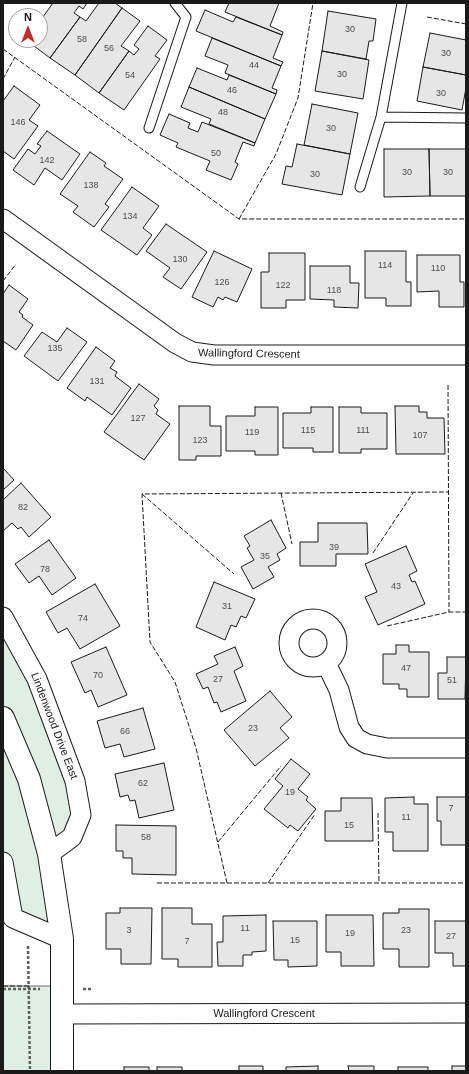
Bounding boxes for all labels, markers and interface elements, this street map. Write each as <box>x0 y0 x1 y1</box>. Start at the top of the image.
north arrow <box>8 8 48 48</box>
text: N <box>24 11 32 23</box>
house number: 30 <box>345 25 355 35</box>
house number: 58 <box>77 35 87 45</box>
house number: 56 <box>104 44 114 54</box>
house number: 30 <box>441 49 451 59</box>
house number: 44 <box>249 61 259 71</box>
house number: 30 <box>337 70 347 80</box>
house number: 54 <box>125 71 135 81</box>
house number: 46 <box>227 86 237 96</box>
house number: 30 <box>436 89 446 99</box>
house number: 48 <box>218 108 228 118</box>
house number: 146 <box>10 118 26 128</box>
house number: 30 <box>326 124 336 134</box>
house number: 50 <box>211 149 221 159</box>
house number: 142 <box>39 156 55 166</box>
house number: 30 <box>402 168 412 178</box>
house number: 30 <box>443 168 453 178</box>
house number: 30 <box>310 170 320 180</box>
house number: 138 <box>83 181 99 191</box>
house number: 134 <box>122 212 138 222</box>
house number: 130 <box>172 255 188 265</box>
house number: 114 <box>378 261 392 271</box>
house number: 110 <box>431 264 445 274</box>
house number: 126 <box>214 278 230 288</box>
house number: 122 <box>275 281 291 291</box>
house number: 118 <box>327 286 341 296</box>
house number: 135 <box>47 344 63 354</box>
street label: Wallingford Crescent <box>198 347 300 361</box>
house number: 131 <box>89 377 105 387</box>
house number: 127 <box>130 414 146 424</box>
house number: 115 <box>301 426 315 436</box>
house number: 111 <box>356 426 370 436</box>
house number: 119 <box>245 428 259 438</box>
house number: 107 <box>412 431 428 441</box>
house number: 123 <box>192 436 208 446</box>
house number: 82 <box>18 503 28 513</box>
house number: 39 <box>329 543 339 553</box>
house number: 35 <box>260 552 270 562</box>
house number: 78 <box>40 565 50 575</box>
house number: 43 <box>391 582 401 592</box>
house number: 31 <box>222 602 232 612</box>
house number: 74 <box>78 614 88 624</box>
house number: 47 <box>401 664 411 674</box>
street label: Lindenwood Drive East <box>28 671 80 781</box>
house number: 70 <box>93 671 103 681</box>
house number: 27 <box>213 675 223 685</box>
house number: 51 <box>447 676 457 686</box>
house number: 23 <box>248 724 258 734</box>
house number: 66 <box>120 727 130 737</box>
house number: 62 <box>138 779 148 789</box>
house number: 19 <box>285 788 295 798</box>
house number: 7 <box>448 804 454 814</box>
house number: 11 <box>401 813 411 823</box>
house number: 15 <box>344 821 354 831</box>
house number: 58 <box>141 833 151 843</box>
house number: 11 <box>240 924 250 934</box>
house number: 3 <box>126 926 132 936</box>
house number: 23 <box>401 926 411 936</box>
house number: 19 <box>345 929 355 939</box>
house number: 27 <box>446 932 456 942</box>
house number: 15 <box>290 936 300 946</box>
house number: 7 <box>184 937 190 947</box>
street label: Wallingford Crescent <box>213 1007 315 1021</box>

